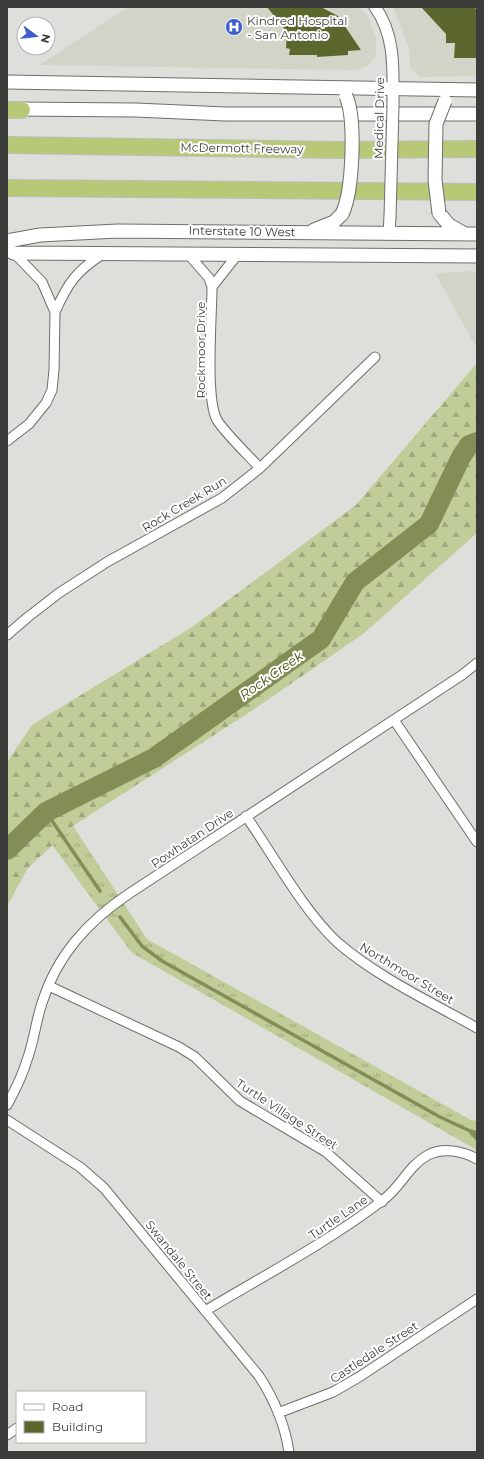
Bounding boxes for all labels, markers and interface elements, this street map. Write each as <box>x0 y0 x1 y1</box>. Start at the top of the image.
place label: Kindred Hospital - San Antonio <box>247 13 348 42</box>
north arrow <box>16 16 56 56</box>
hospital icon: Kindred Hospital - San Antonio <box>224 17 244 37</box>
text: N <box>38 32 54 45</box>
street label: Medical Drive <box>371 77 387 159</box>
street label: McDermott Freeway <box>180 139 304 157</box>
street label: Interstate 10 West <box>188 223 296 239</box>
street label: Rockmoor Drive <box>193 301 208 399</box>
street label: Rock Creek Run <box>139 473 229 535</box>
water label: Rock Creek <box>236 647 307 703</box>
street label: Powhatan Drive <box>148 805 236 871</box>
street label: Northmoor Street <box>357 939 457 1007</box>
street label: Turtle Village Street <box>233 1076 341 1153</box>
street label: Turtle Lane <box>306 1192 370 1242</box>
street label: Swandale Street <box>142 1217 216 1303</box>
street label: Castledale Street <box>327 1318 421 1386</box>
legend <box>16 1391 146 1443</box>
text: Road <box>52 1399 83 1414</box>
text: Building <box>52 1419 103 1434</box>

